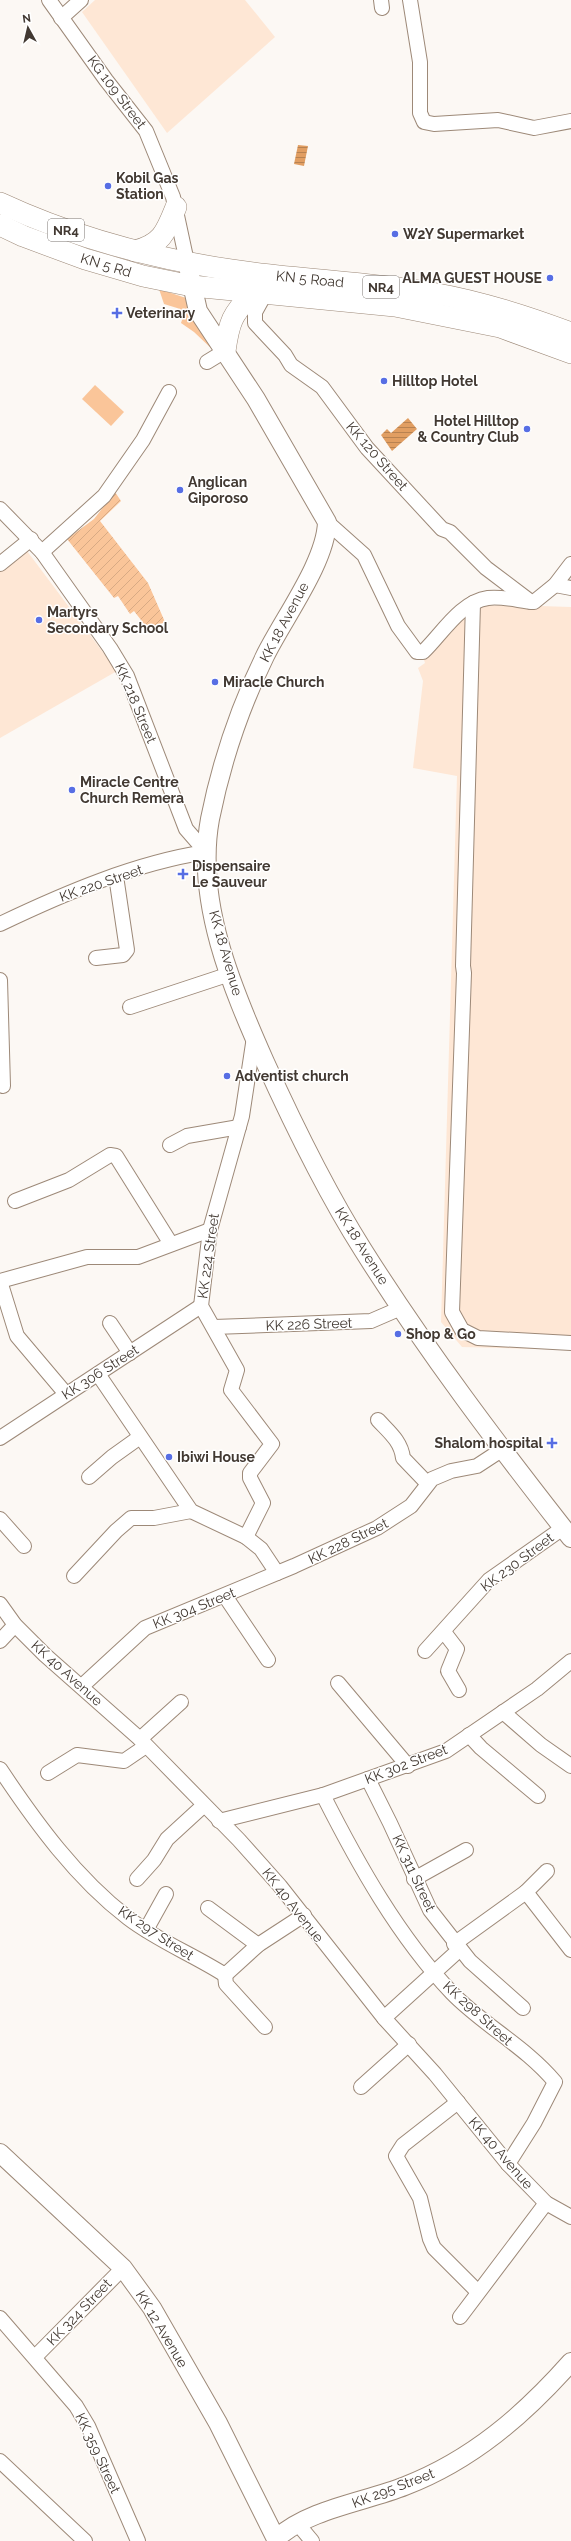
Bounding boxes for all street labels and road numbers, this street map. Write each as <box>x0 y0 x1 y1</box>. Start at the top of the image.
street label: KG 109 Street <box>84 52 150 132</box>
road number: NR4 <box>48 219 84 241</box>
street label: KN 5 Rd <box>79 250 133 280</box>
street label: KN 5 Road <box>275 267 345 291</box>
road number: NR4 <box>363 276 399 298</box>
street label: KK 120 Street <box>343 418 411 494</box>
street label: KK 18 Avenue <box>256 579 312 665</box>
street label: KK 218 Street <box>112 661 160 746</box>
street label: KK 220 Street <box>57 861 145 905</box>
street label: KK 18 Avenue <box>206 909 246 997</box>
street label: KK 18 Avenue <box>332 1204 392 1288</box>
street label: KK 224 Street <box>194 1212 222 1300</box>
street label: KK 226 Street <box>265 1314 353 1334</box>
street label: KK 306 Street <box>59 1341 142 1403</box>
street label: KK 228 Street <box>306 1515 391 1567</box>
street label: KK 230 Street <box>477 1529 557 1595</box>
street label: KK 304 Street <box>150 1584 238 1632</box>
street label: KK 40 Avenue <box>28 1637 106 1709</box>
street label: KK 302 Street <box>362 1741 450 1787</box>
street label: KK 311 Street <box>389 1832 439 1914</box>
street label: KK 40 Avenue <box>259 1865 327 1945</box>
street label: KK 297 Street <box>115 1903 197 1963</box>
street label: KK 298 Street <box>440 1978 516 2048</box>
street label: KK 40 Avenue <box>465 2114 537 2192</box>
street label: KK 324 Street <box>43 2275 115 2349</box>
street label: KK 12 Avenue <box>133 2288 191 2370</box>
street label: KK 359 Street <box>72 2410 124 2496</box>
street label: KK 295 Street <box>350 2465 437 2511</box>

